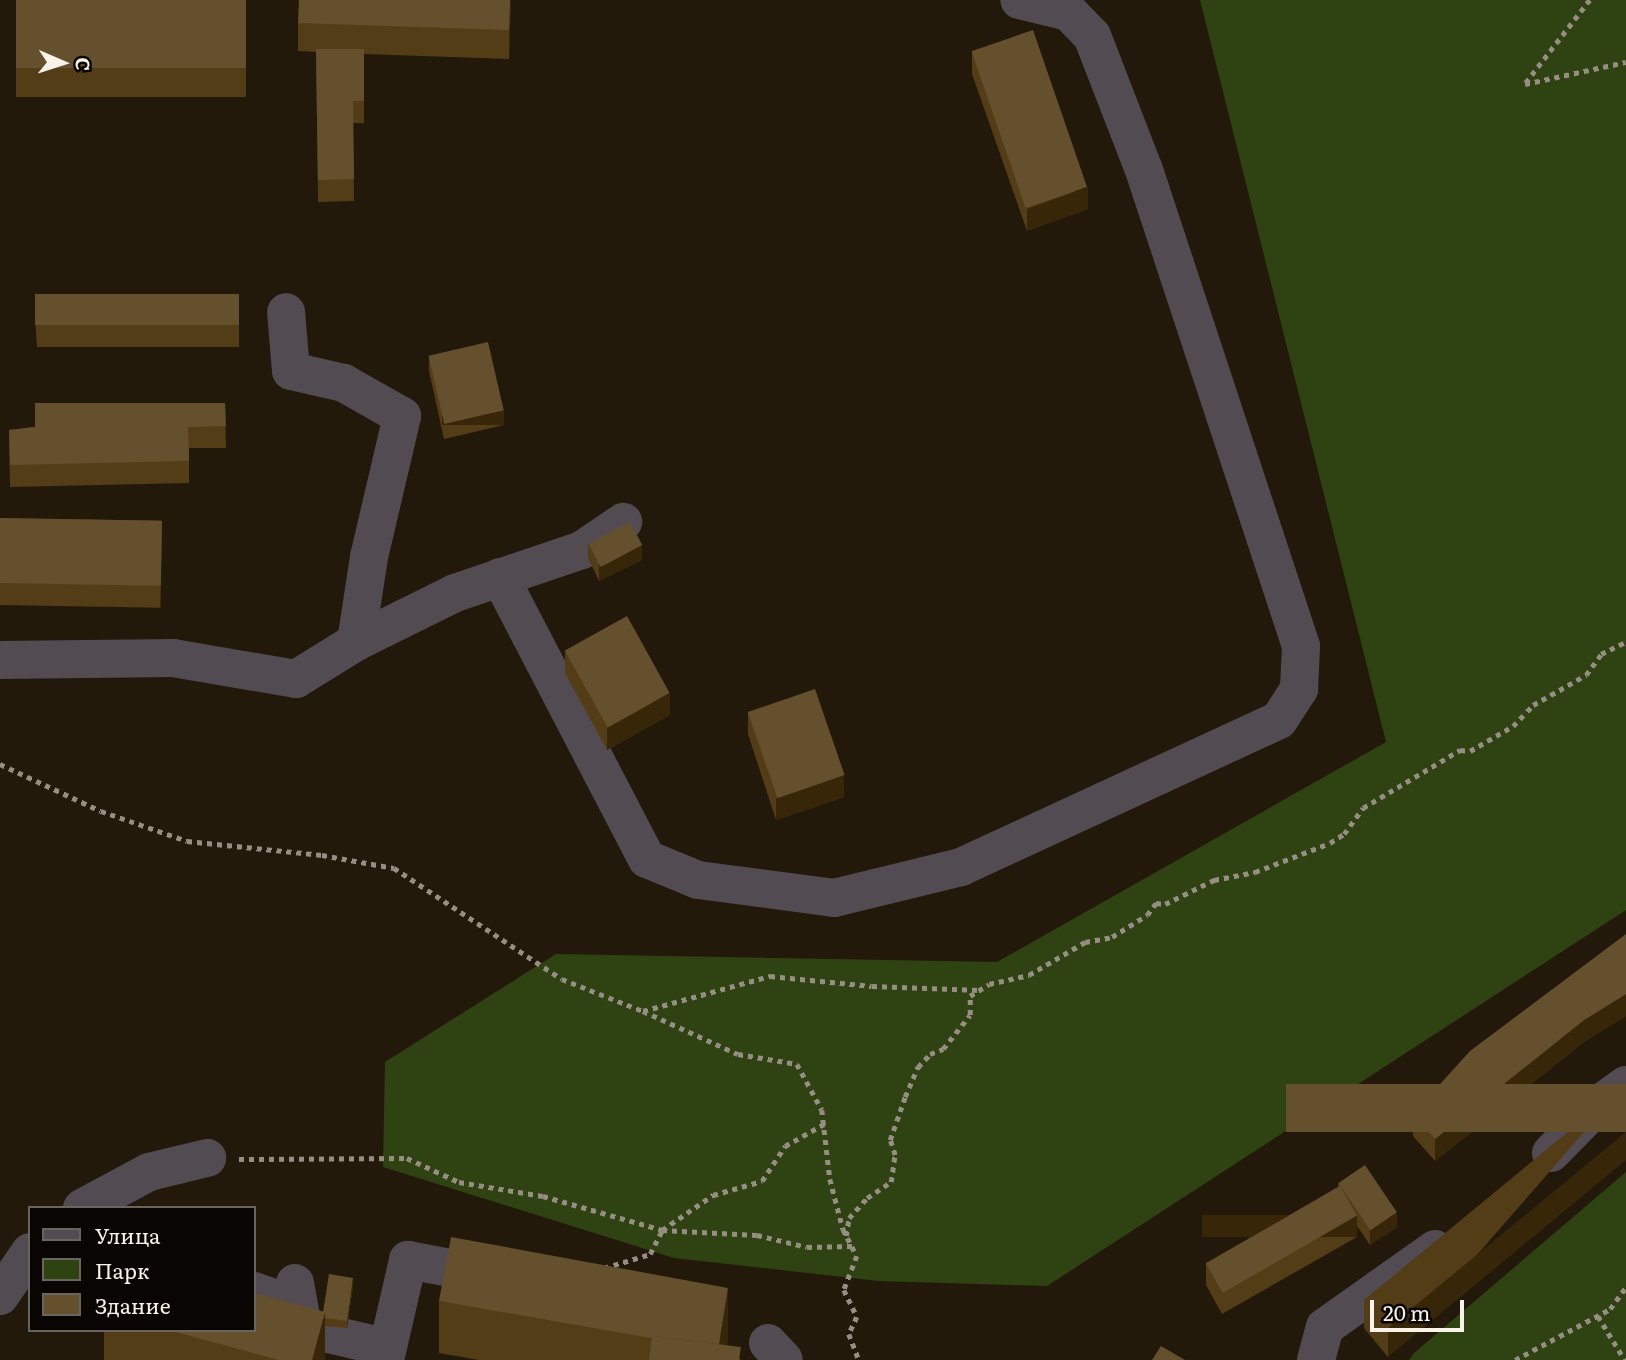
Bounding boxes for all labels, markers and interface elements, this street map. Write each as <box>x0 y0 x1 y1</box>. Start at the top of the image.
north arrow <box>28 28 98 98</box>
text: С <box>70 57 98 72</box>
legend <box>28 1206 256 1332</box>
text: Улица <box>95 1219 160 1250</box>
text: Парк <box>95 1254 149 1285</box>
scale bar <box>1374 1286 1468 1330</box>
text: Здание <box>95 1289 171 1320</box>
text: 20 m <box>1383 1296 1430 1327</box>

